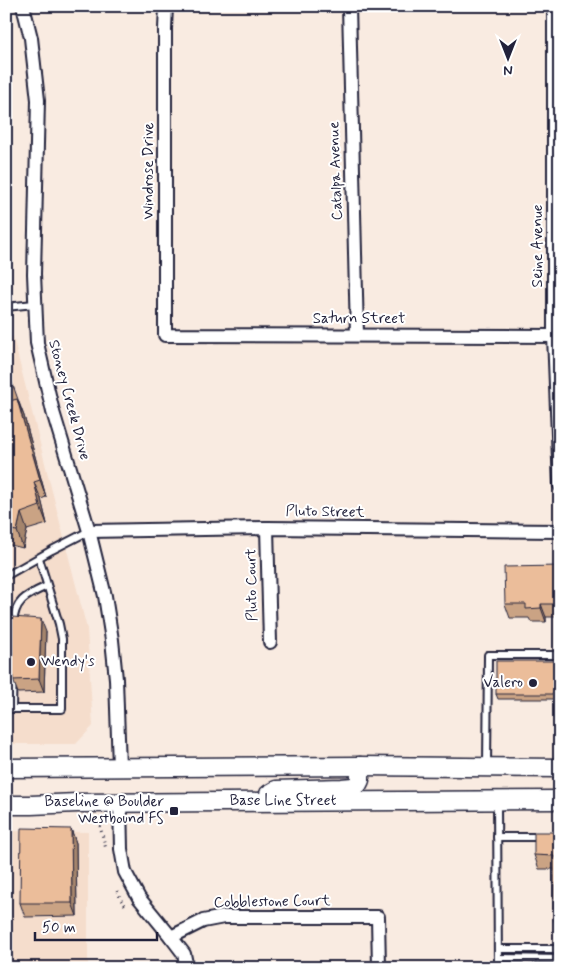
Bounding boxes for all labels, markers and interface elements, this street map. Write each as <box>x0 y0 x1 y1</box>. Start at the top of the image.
north arrow <box>484 32 534 82</box>
text: N <box>503 61 513 79</box>
street label: Catalpa Avenue <box>324 121 348 221</box>
street label: Windrose Drive <box>139 122 159 220</box>
street label: Seine Avenue <box>528 204 548 287</box>
street label: Saturn Street <box>313 309 405 329</box>
street label: Stoney Creek Drive <box>43 338 95 463</box>
street label: Pluto Street <box>285 501 365 523</box>
street label: Pluto Court <box>241 548 263 622</box>
place label: Wendy's <box>41 652 95 672</box>
marker: Wendy's <box>25 656 37 668</box>
place label: Valero <box>483 673 523 693</box>
marker: Valero <box>527 677 539 689</box>
street label: Base Line Street <box>230 791 337 811</box>
place label: Baseline @ Boulder Westbound FS <box>45 792 164 829</box>
marker: Baseline @ Boulder Westbound FS <box>168 805 180 817</box>
street label: Cobblestone Court <box>213 891 331 913</box>
scale bar <box>35 909 158 941</box>
text: 50 m <box>42 918 76 938</box>

